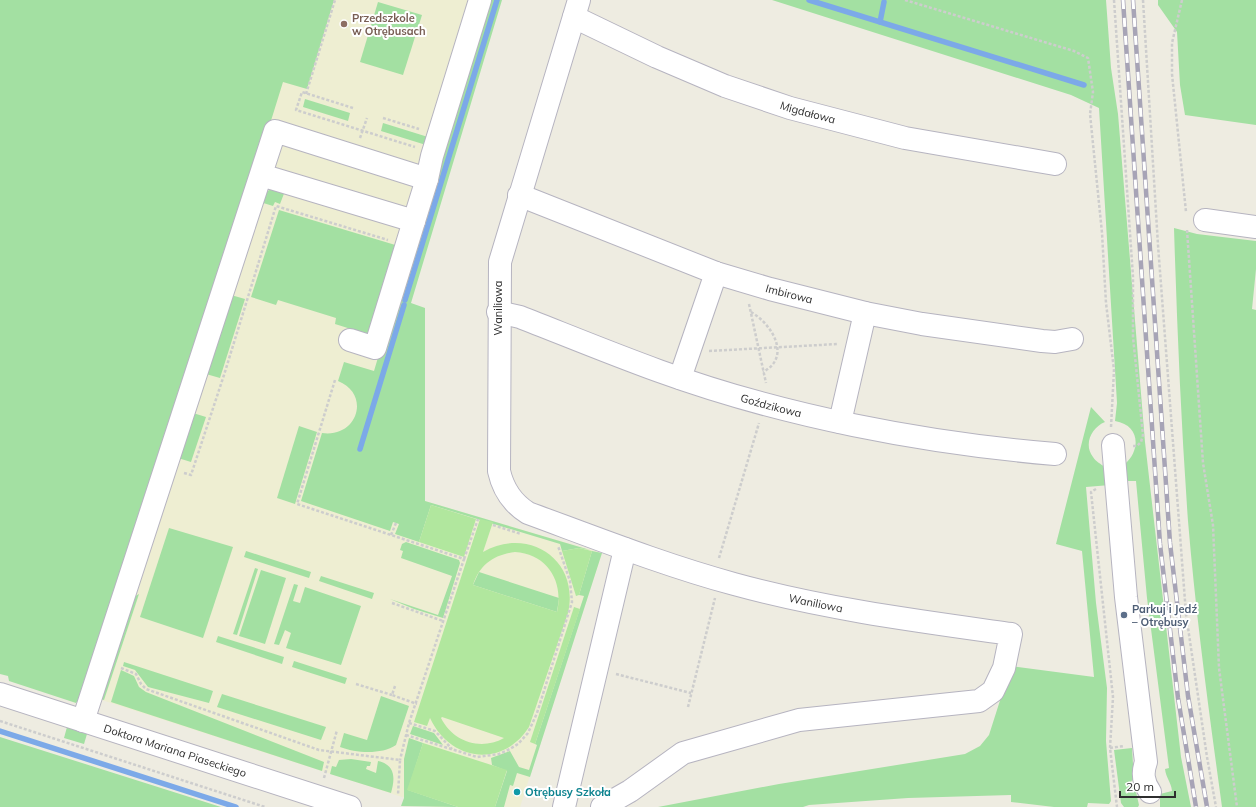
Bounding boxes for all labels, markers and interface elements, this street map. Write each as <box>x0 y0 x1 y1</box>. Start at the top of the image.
place label: Przedszkole w Otrębusach <box>352 11 426 38</box>
marker: Przedszkole w Otrębusach <box>339 19 349 29</box>
street label: Migdałowa <box>778 98 837 127</box>
street label: Waniliowa <box>491 281 505 335</box>
street label: Imbirowa <box>764 281 814 307</box>
street label: Goździkowa <box>739 391 803 420</box>
street label: Waniliowa <box>787 591 844 615</box>
place label: Parkuj i Jedź – Otrębusy <box>1132 602 1197 629</box>
marker: Parkuj i Jedź – Otrębusy <box>1119 610 1129 620</box>
street label: Doktora Mariana Piaseckiego <box>102 721 248 780</box>
scale bar <box>1120 773 1175 799</box>
text: 20 m <box>1126 779 1154 794</box>
place label: Otrębusy Szkoła <box>525 785 611 799</box>
marker: Otrębusy Szkoła <box>512 787 522 797</box>

